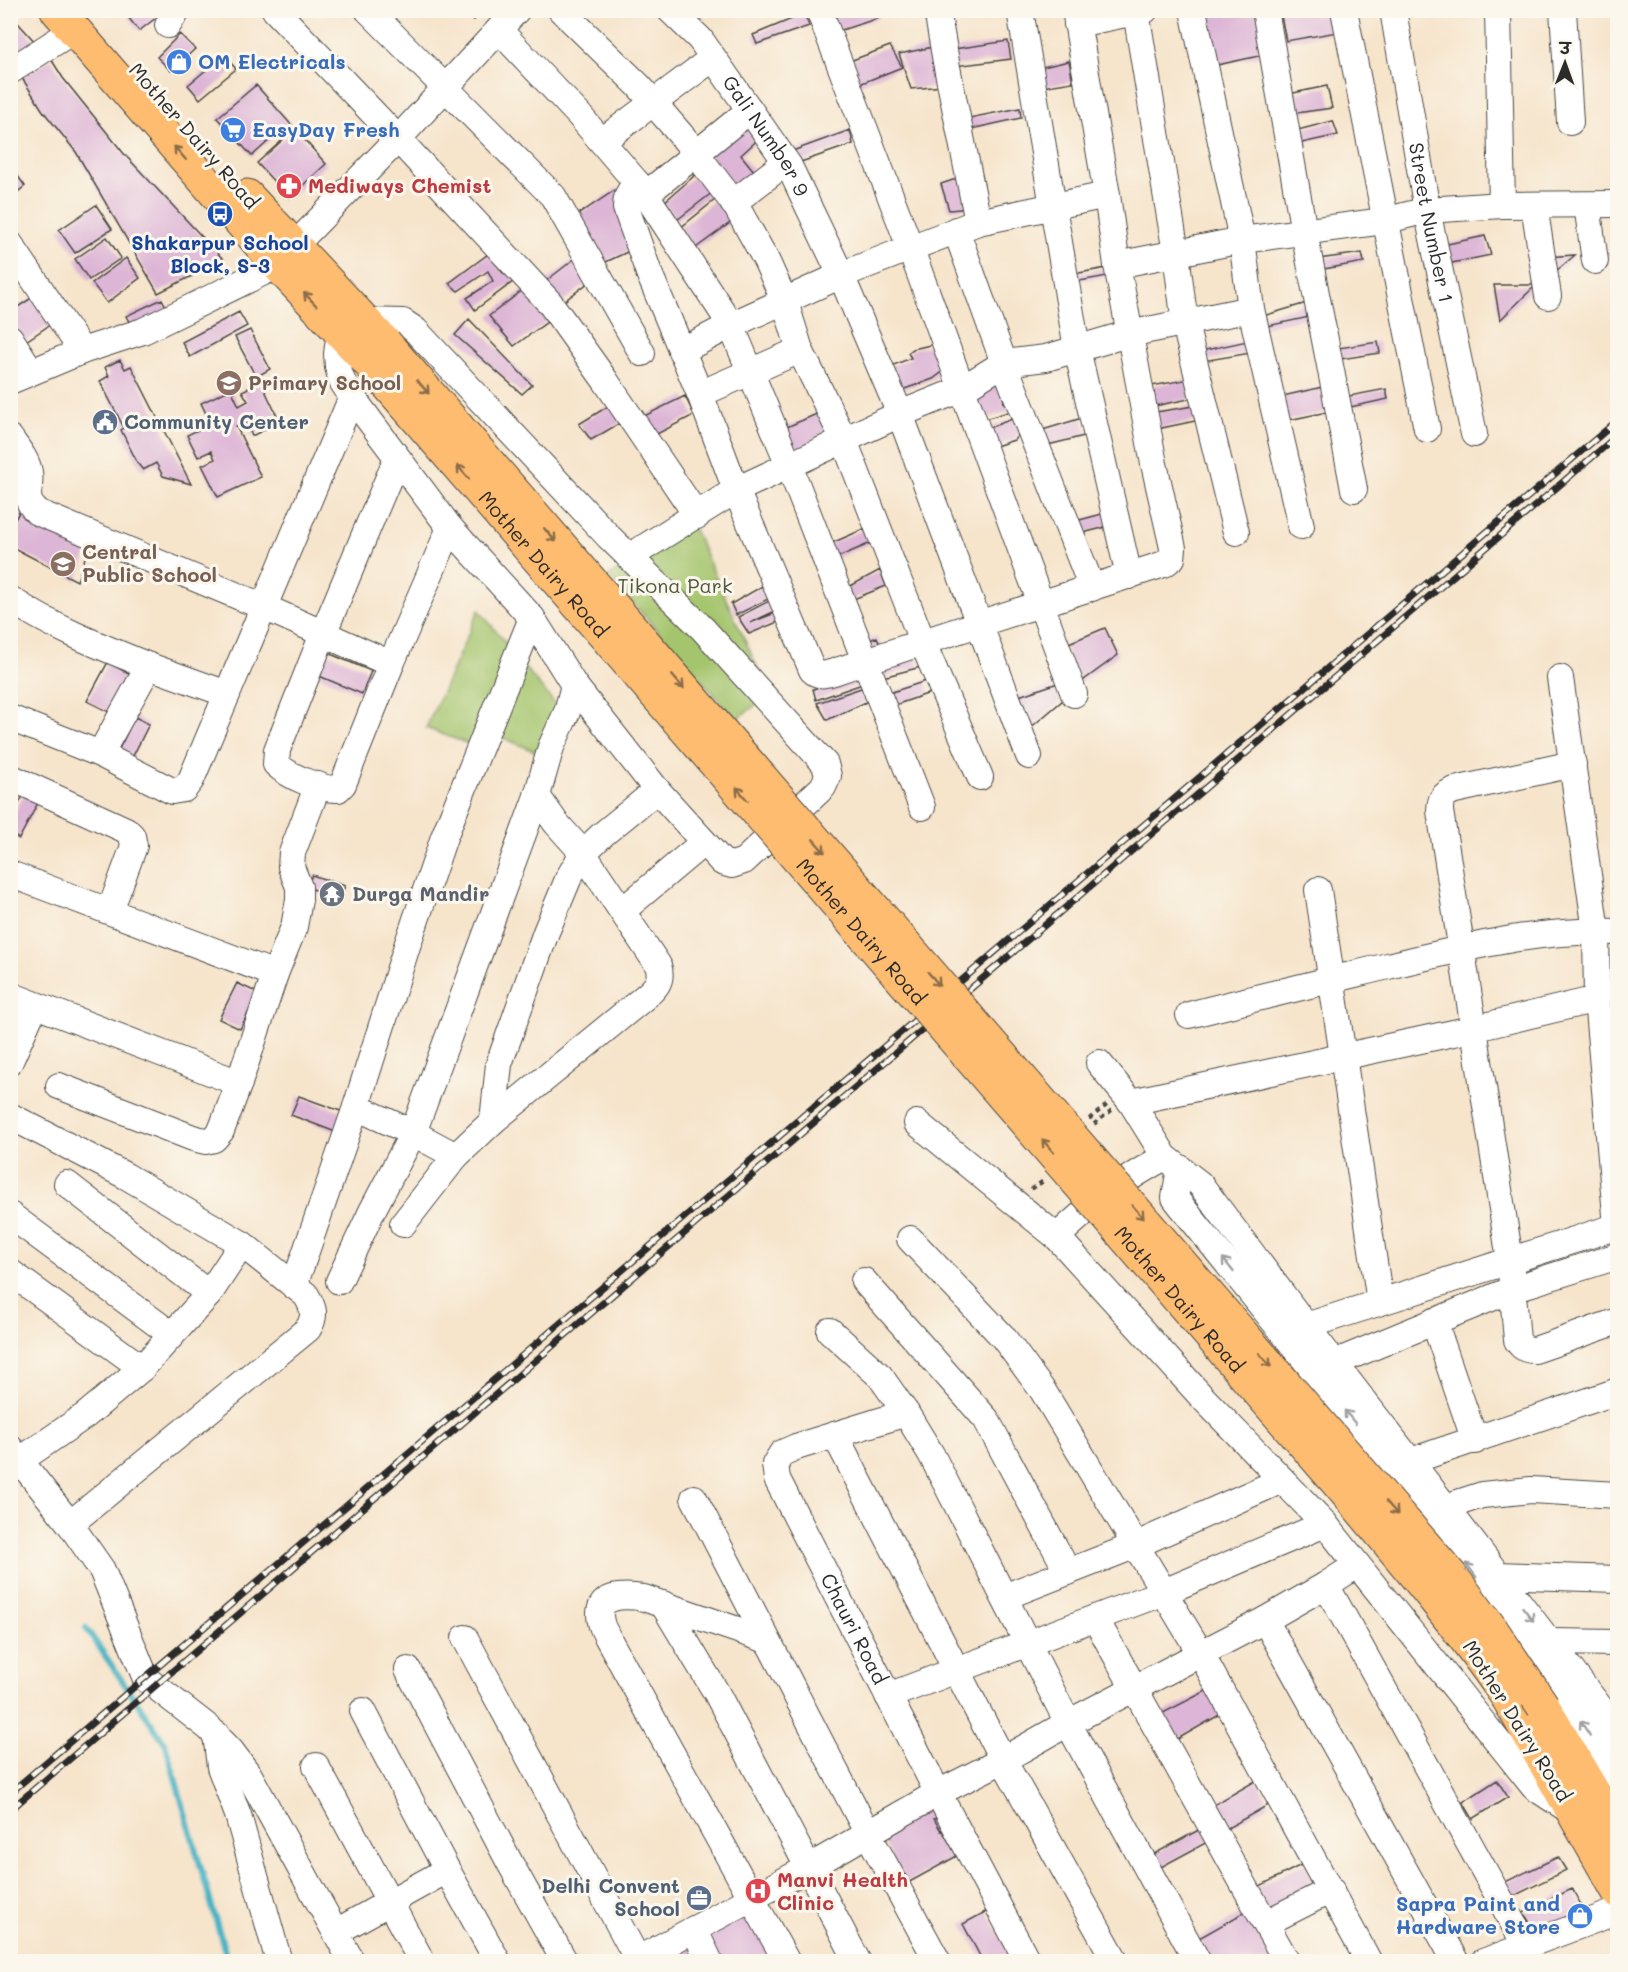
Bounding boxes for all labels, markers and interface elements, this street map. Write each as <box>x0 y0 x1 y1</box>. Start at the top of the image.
north arrow <box>1535 33 1595 93</box>
text: उ <box>1558 37 1572 58</box>
shop icon: OM Electricals <box>164 47 194 77</box>
place label: OM Electricals <box>198 48 345 74</box>
street label: Mother Dairy Road <box>124 57 265 214</box>
street label: Gali Number 9 <box>717 70 816 200</box>
supermarket icon: EasyDay Fresh <box>218 115 248 145</box>
place label: EasyDay Fresh <box>252 116 400 142</box>
street label: Street Number 1 <box>1404 141 1460 305</box>
one-way arrow <box>173 146 187 161</box>
pharmacy icon: Mediways Chemist <box>274 171 304 201</box>
place label: Mediways Chemist <box>308 172 491 198</box>
bus stop icon: Shakarpur School Block, S-3 <box>205 199 235 229</box>
place label: Shakarpur School Block, S-3 <box>131 229 309 278</box>
one-way arrow <box>303 291 317 306</box>
school or university icon: Primary School <box>214 368 244 398</box>
place label: Primary School <box>248 369 401 395</box>
one-way arrow <box>416 379 430 394</box>
public building icon: Community Center <box>90 407 120 437</box>
place label: Community Center <box>124 408 309 434</box>
one-way arrow <box>456 465 470 480</box>
street label: Mother Dairy Road <box>473 485 615 642</box>
one-way arrow <box>543 527 557 542</box>
place label: Central Public School <box>82 538 217 587</box>
school or university icon: Central Public School <box>48 549 78 579</box>
park label: Tikona Park <box>617 572 733 598</box>
one-way arrow <box>671 674 685 689</box>
one-way arrow <box>735 787 749 802</box>
one-way arrow <box>812 838 826 853</box>
street label: Mother Dairy Road <box>791 852 933 1010</box>
temple icon: Durga Mandir <box>317 879 347 909</box>
place label: Durga Mandir <box>352 880 489 906</box>
one-way arrow <box>927 971 941 986</box>
one-way arrow <box>1041 1139 1055 1154</box>
one-way arrow <box>1131 1204 1145 1219</box>
street label: Mother Dairy Road <box>1109 1220 1250 1378</box>
one-way arrow <box>1221 1257 1234 1273</box>
one-way arrow <box>1257 1352 1271 1368</box>
one-way arrow <box>1343 1409 1356 1425</box>
one-way arrow <box>1385 1501 1399 1516</box>
one-way arrow <box>1465 1562 1477 1578</box>
street label: Chauri Road <box>815 1568 894 1688</box>
one-way arrow <box>1522 1606 1535 1622</box>
street label: Mother Dairy Road <box>1458 1635 1578 1806</box>
one-way arrow <box>1579 1720 1591 1736</box>
place label: Manvi Health Clinic <box>777 1866 908 1915</box>
place label: Delhi Convent School <box>541 1872 680 1921</box>
hospital icon: Manvi Health Clinic <box>743 1876 773 1906</box>
office icon: Delhi Convent School <box>684 1883 714 1913</box>
place label: Sapra Paint and Hardware Store <box>1395 1890 1560 1939</box>
shop icon: Sapra Paint and Hardware Store <box>1565 1901 1595 1931</box>

